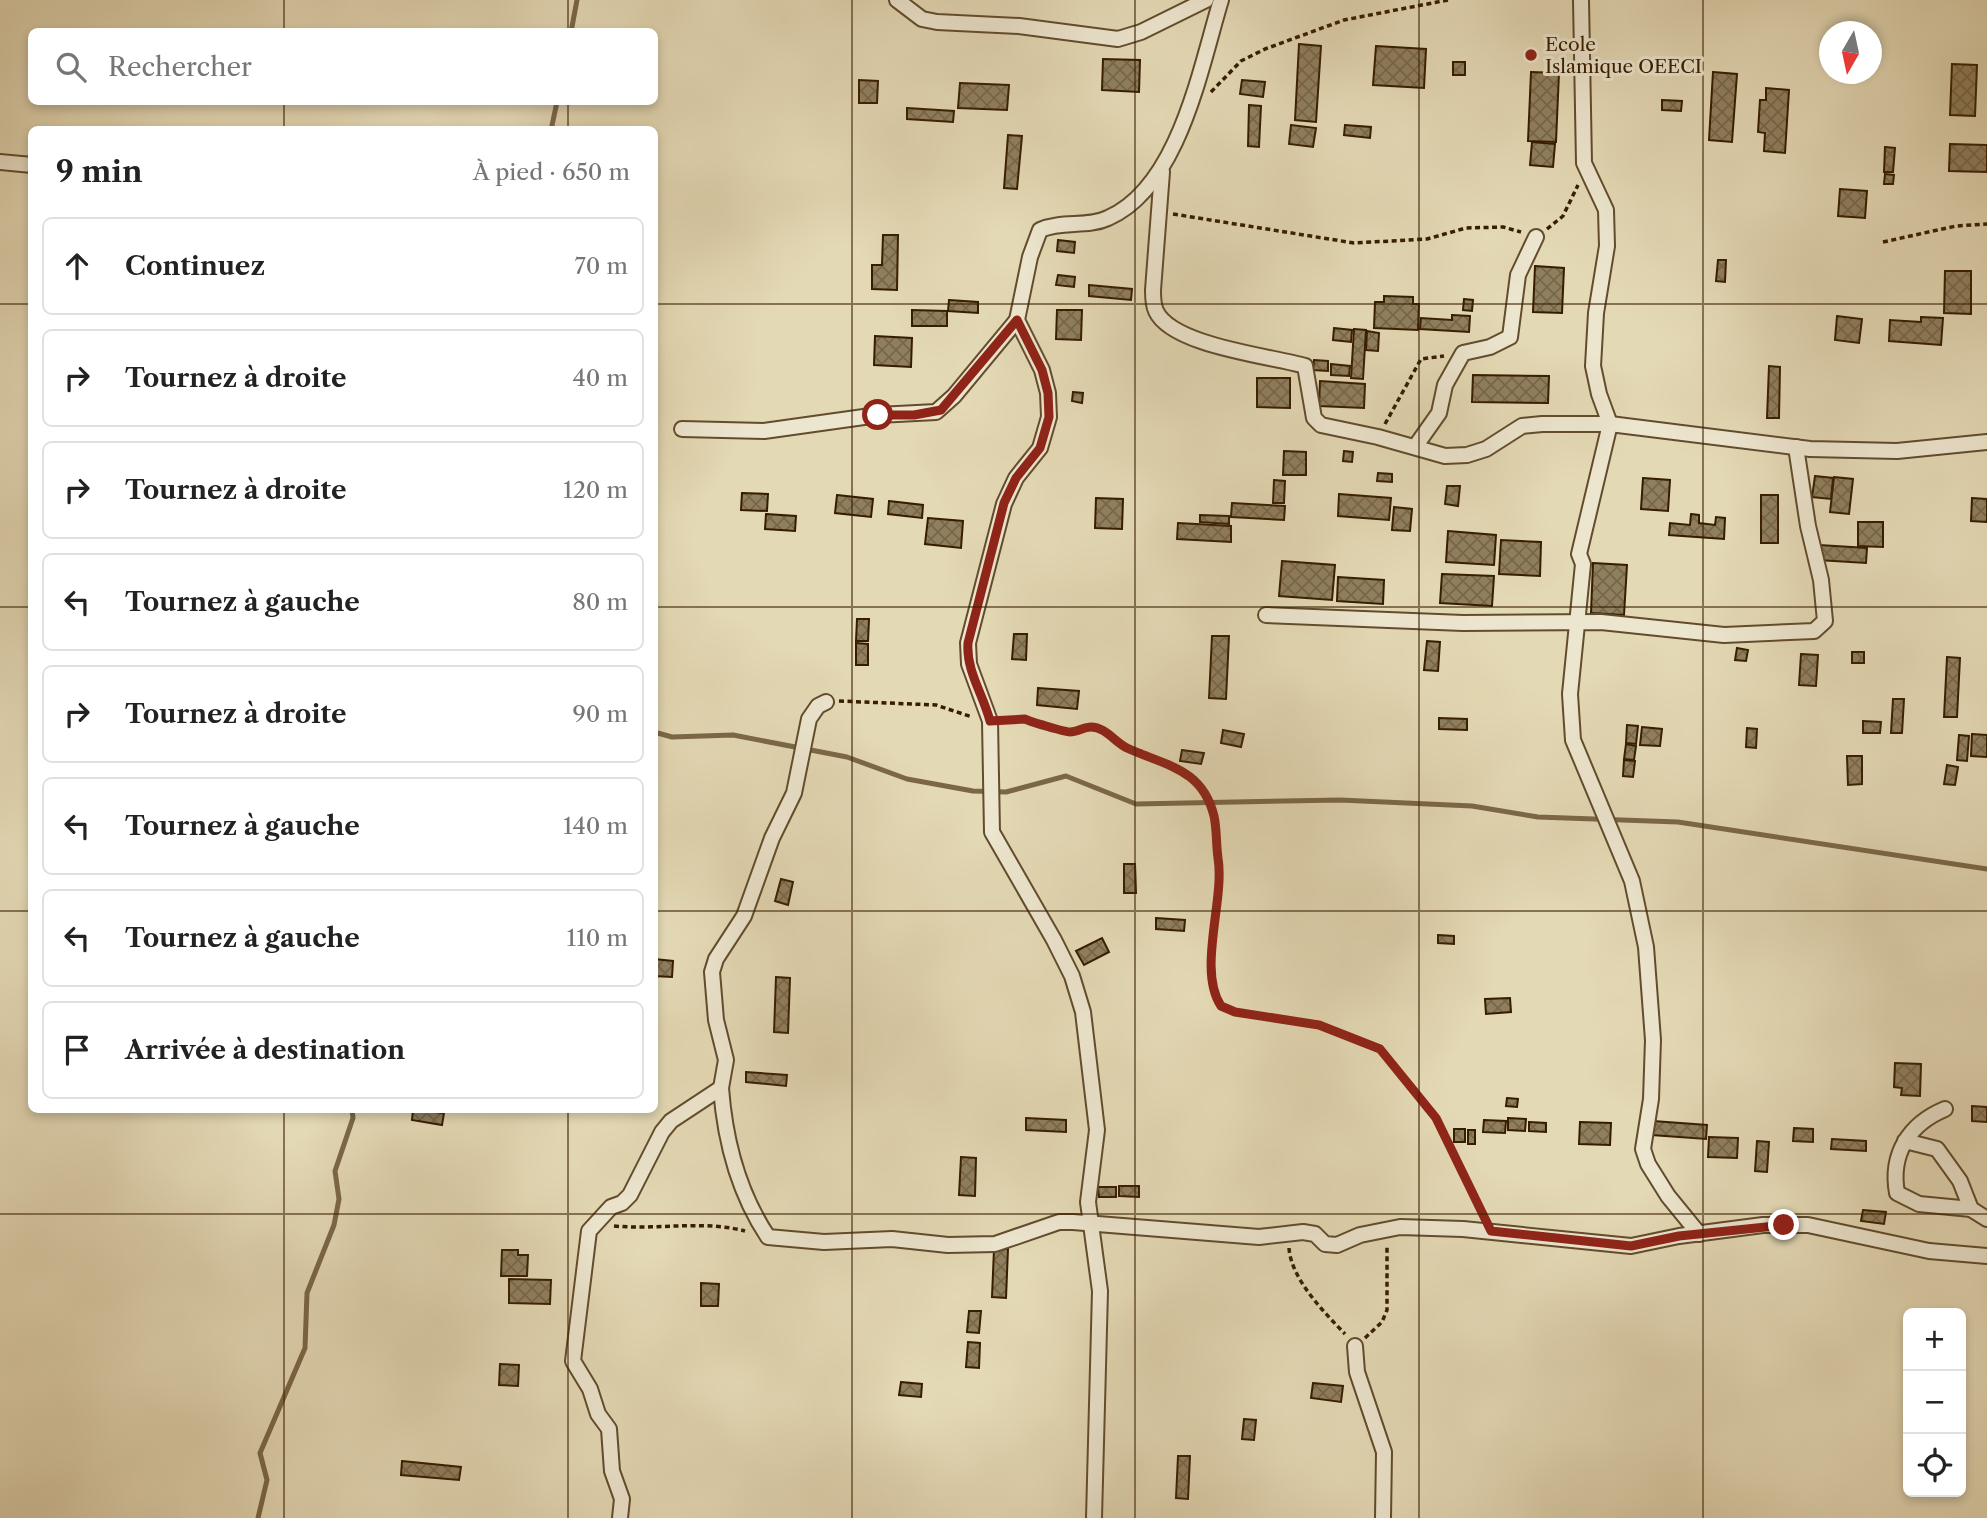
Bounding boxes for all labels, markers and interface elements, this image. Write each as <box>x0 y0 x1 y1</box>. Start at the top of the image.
north arrow <box>1819 21 1882 84</box>
search box <box>28 28 658 105</box>
place label: Ecole Islamique OEECI <box>1545 33 1702 78</box>
marker: Ecole Islamique OEECI <box>1523 47 1539 63</box>
icon: search <box>52 48 90 86</box>
text: Rechercher <box>108 51 252 83</box>
text: 9 min <box>56 153 143 190</box>
text: À pied · 650 m <box>473 158 630 186</box>
icon: ahead <box>58 247 96 285</box>
text: Continuez <box>125 250 265 282</box>
text: 70 m <box>575 252 628 280</box>
icon: right <box>58 359 96 397</box>
text: Tournez à droite <box>125 362 347 394</box>
text: 40 m <box>573 364 628 392</box>
route start <box>862 399 893 430</box>
icon: right <box>58 471 96 509</box>
text: Tournez à droite <box>125 474 347 506</box>
text: 120 m <box>563 476 628 504</box>
icon: left <box>58 583 96 621</box>
text: Tournez à gauche <box>125 586 360 618</box>
text: 80 m <box>572 588 628 616</box>
icon: right <box>58 695 96 733</box>
text: Tournez à droite <box>125 698 347 730</box>
text: 90 m <box>572 700 628 728</box>
icon: left <box>58 807 96 845</box>
text: Tournez à gauche <box>125 810 360 842</box>
text: 140 m <box>563 812 628 840</box>
icon: left <box>58 919 96 957</box>
text: Tournez à gauche <box>125 922 360 954</box>
text: 110 m <box>567 924 628 952</box>
icon: arrive <box>58 1031 96 1069</box>
text: Arrivée à destination <box>125 1034 405 1066</box>
route end <box>1768 1209 1799 1240</box>
map controls <box>1903 1308 1966 1497</box>
button: + <box>1903 1308 1966 1371</box>
button: − <box>1903 1371 1966 1434</box>
button: locate <box>1903 1434 1966 1497</box>

